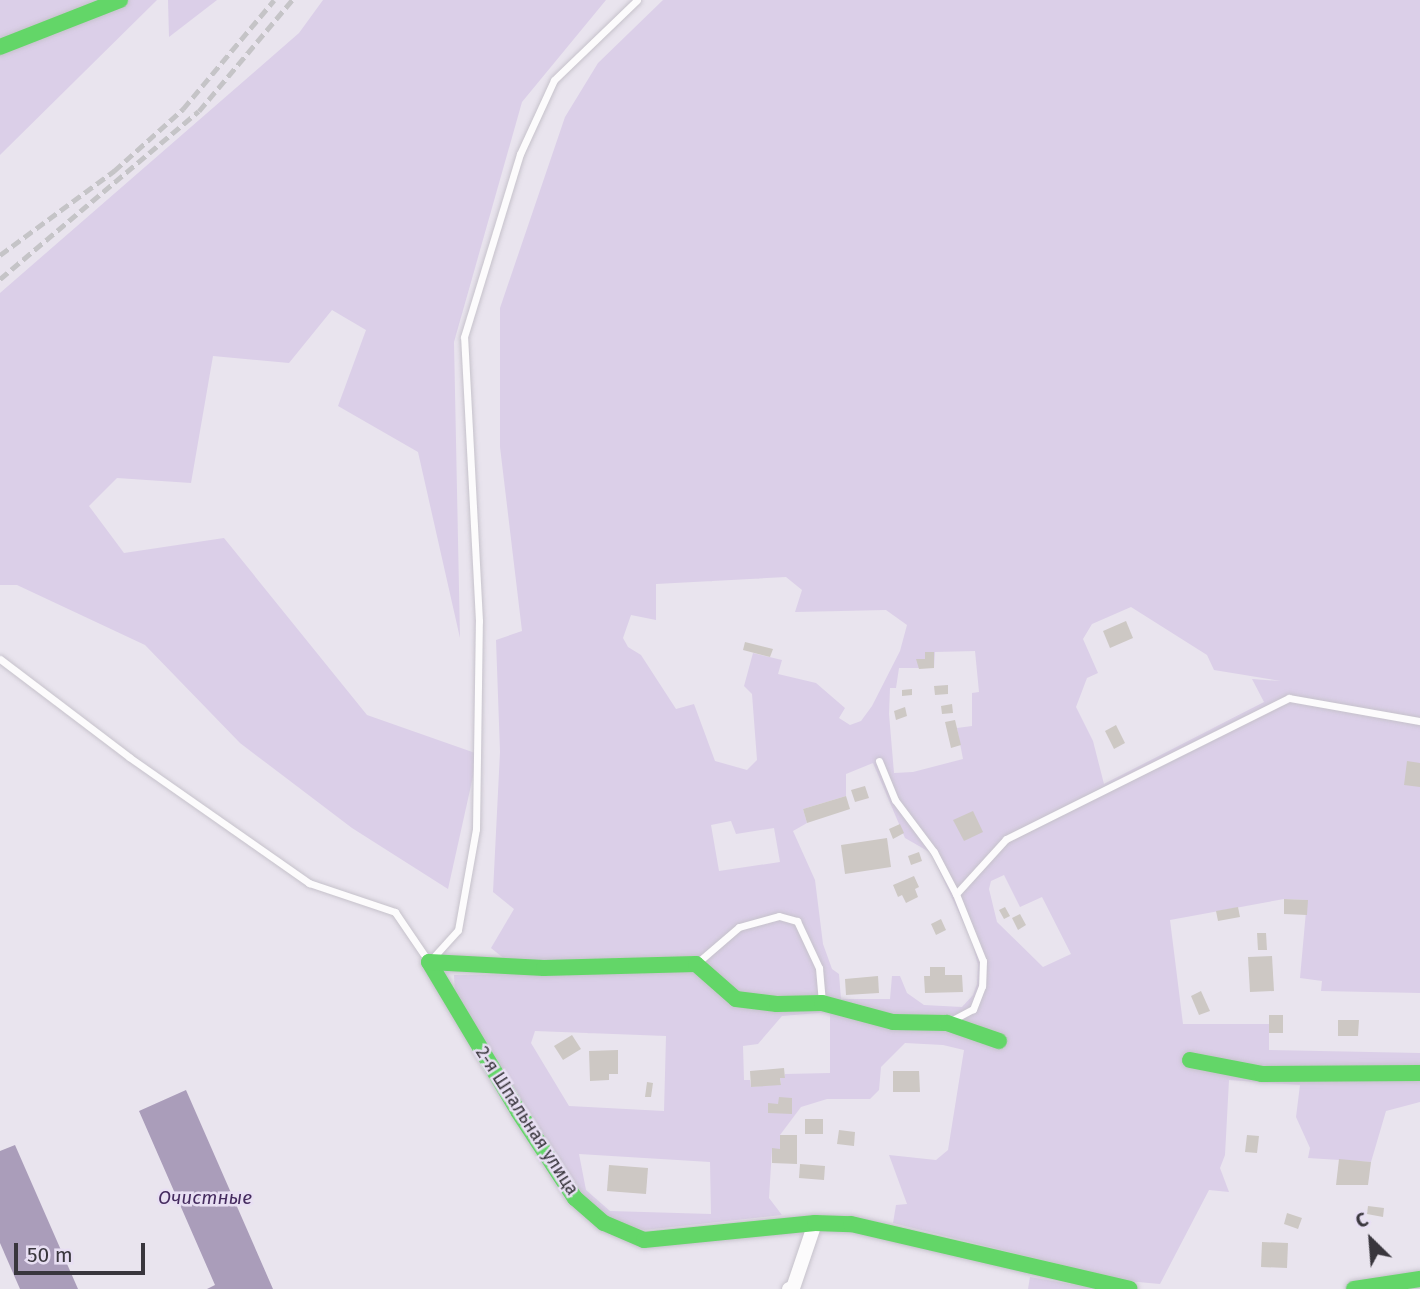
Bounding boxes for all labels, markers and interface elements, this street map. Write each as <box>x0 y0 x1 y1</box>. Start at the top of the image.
street label: 2-я Шпальная улица <box>471 1043 583 1199</box>
water label: Очистные <box>158 1187 252 1209</box>
north arrow <box>1336 1205 1406 1275</box>
text: С <box>1352 1208 1372 1233</box>
scale bar <box>18 1230 149 1274</box>
text: 50 m <box>27 1242 73 1268</box>

